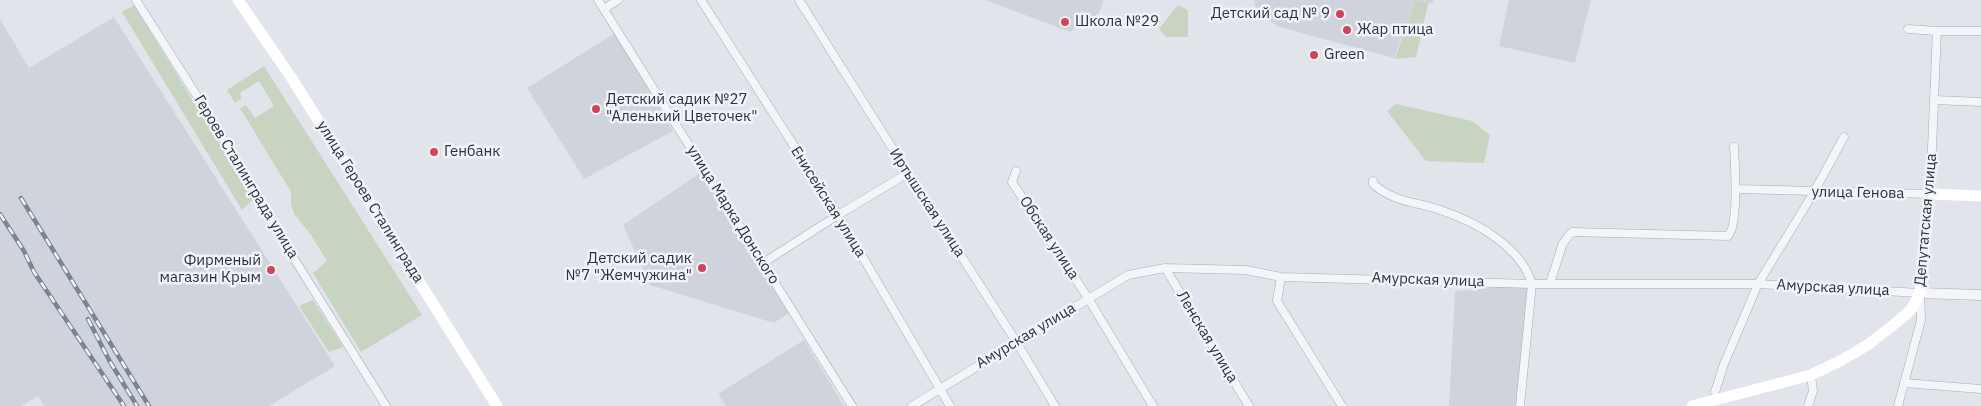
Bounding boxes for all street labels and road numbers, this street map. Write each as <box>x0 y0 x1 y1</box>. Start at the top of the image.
street label: Героев Сталинграда улица <box>190 92 302 262</box>
street label: улица Героев Сталинграда <box>313 118 427 286</box>
street label: улица Марка Донского <box>683 142 783 288</box>
street label: Енисейская улица <box>787 143 869 261</box>
street label: Иртышская улица <box>885 145 969 261</box>
street label: Депутатская улица <box>1911 153 1941 287</box>
street label: улица Генова <box>1811 183 1905 203</box>
street label: Обская улица <box>1015 193 1083 283</box>
street label: Амурская улица <box>1371 269 1485 291</box>
street label: Амурская улица <box>1776 276 1890 300</box>
street label: Ленская улица <box>1172 288 1242 386</box>
street label: Амурская улица <box>973 299 1079 373</box>

